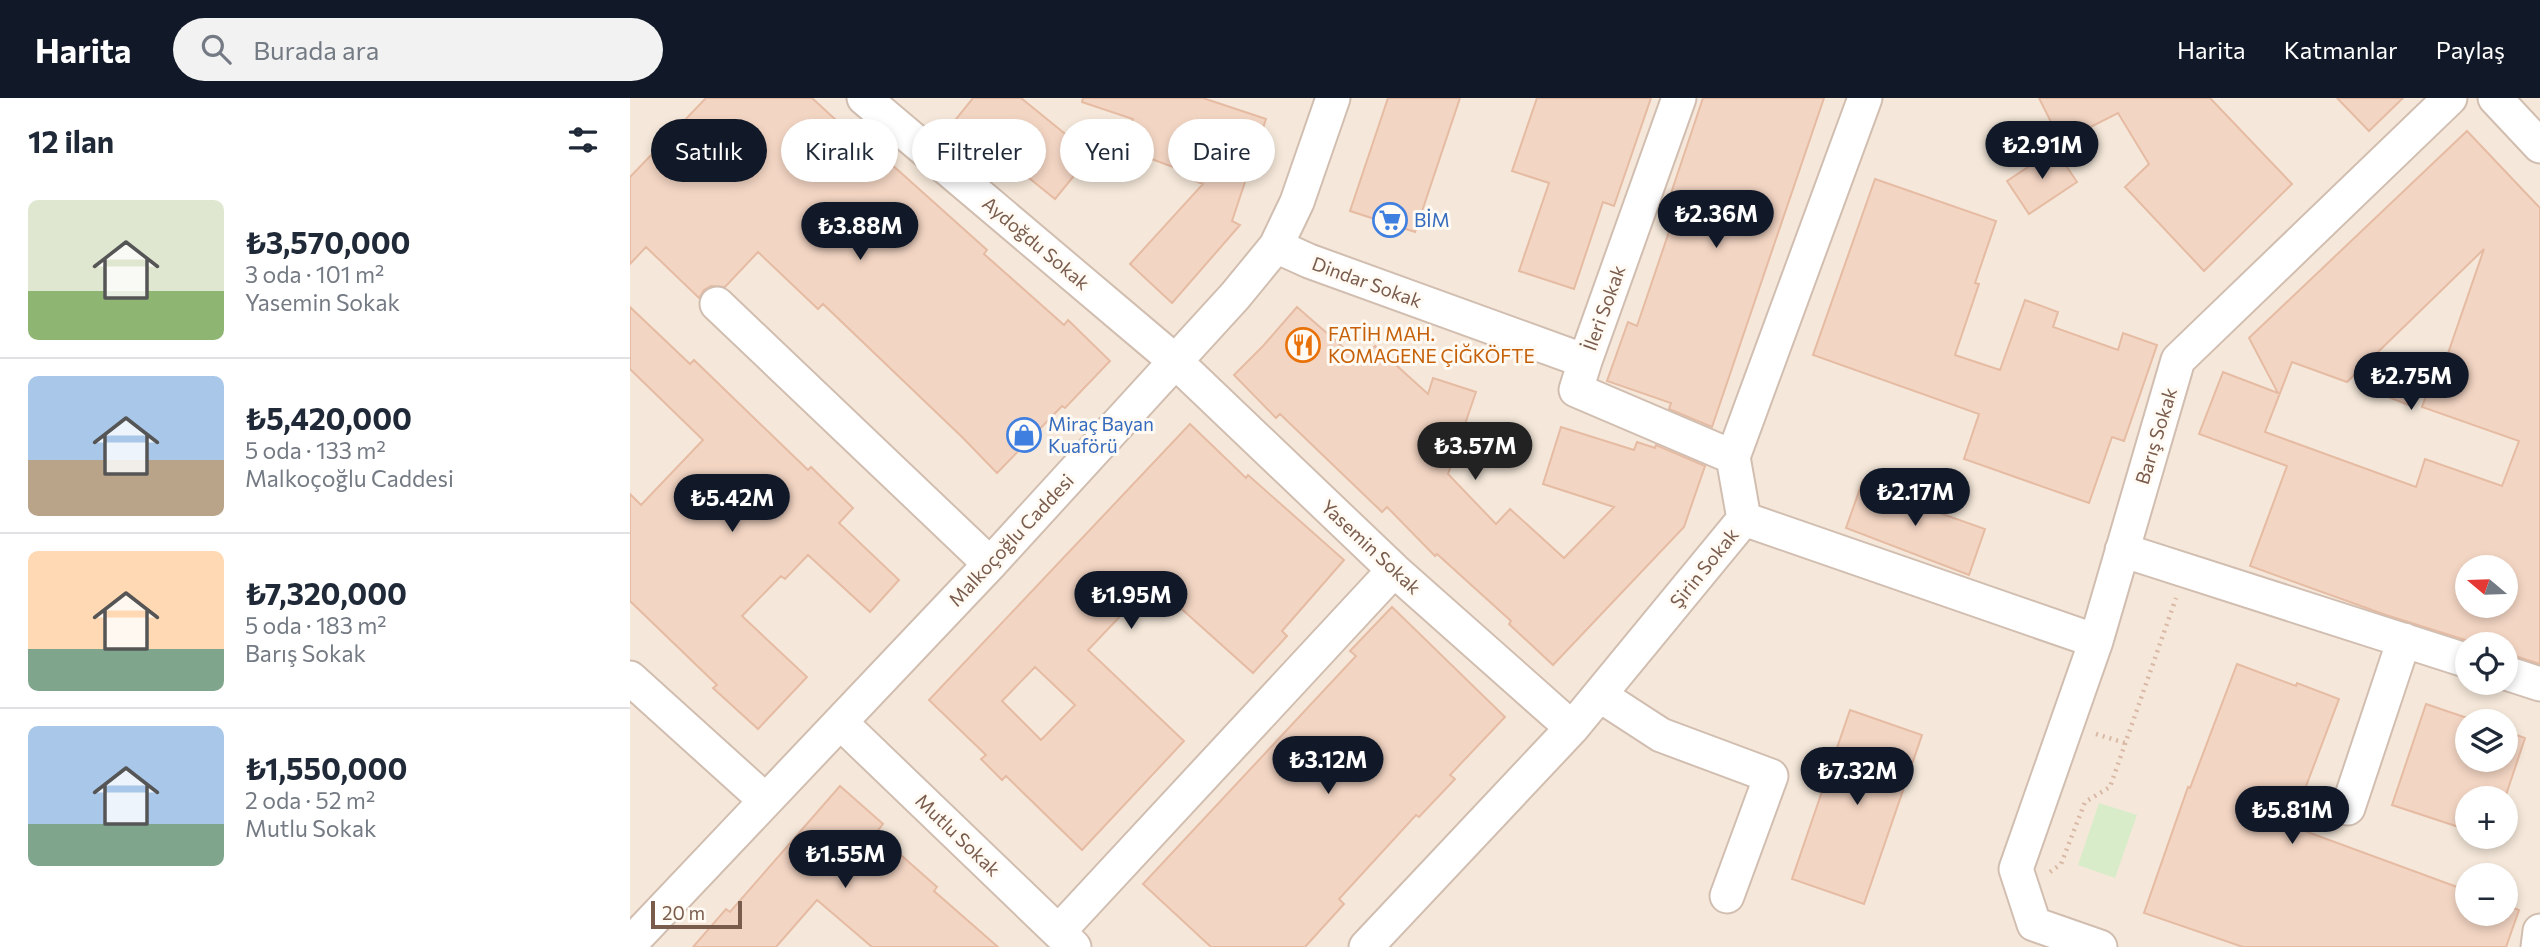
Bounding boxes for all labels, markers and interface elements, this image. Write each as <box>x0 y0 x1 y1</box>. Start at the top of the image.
search box <box>173 18 663 81</box>
text: Harita <box>35 29 131 70</box>
icon: search <box>197 30 235 68</box>
text: Burada ara <box>253 34 379 65</box>
text: Harita <box>2177 35 2246 64</box>
text: Katmanlar <box>2284 35 2398 64</box>
text: Paylaş <box>2436 35 2505 64</box>
chip: Satılık <box>651 119 767 182</box>
chip: Kiralık <box>781 119 898 182</box>
chip: Filtreler <box>912 119 1046 182</box>
chip: Yeni <box>1060 119 1154 182</box>
chip: Daire <box>1168 119 1275 182</box>
icon: filters <box>564 121 602 159</box>
text: 12 ilan <box>28 122 114 159</box>
pin: ₺2.91M <box>1985 122 2099 181</box>
text: ₺2.91M <box>2001 130 2083 158</box>
pin: ₺2.36M <box>1659 190 1773 250</box>
street label: Aydoğdu Sokak <box>978 191 1095 294</box>
text: ₺2.36M <box>1674 199 1758 227</box>
supermarket icon: BİM <box>1371 201 1409 239</box>
pin: ₺3.88M <box>803 202 917 262</box>
place label: BİM <box>1414 208 1450 231</box>
text: ₺3.88M <box>817 211 903 239</box>
text: ₺3,570,000 <box>245 223 411 260</box>
icon: home <box>84 228 168 312</box>
street label: Dindar Sokak <box>1309 251 1425 312</box>
text: 3 oda · 101 m² <box>245 260 384 288</box>
street label: İleri Sokak <box>1577 262 1630 354</box>
text: Yasemin Sokak <box>245 288 400 316</box>
place label: FATİH MAH. KOMAGENE ÇİĞKÖFTE <box>1328 322 1535 367</box>
restaurant icon: FATİH MAH. KOMAGENE ÇİĞKÖFTE <box>1284 326 1322 364</box>
pin: ₺2.75M <box>2354 352 2468 412</box>
text: ₺2.75M <box>2370 361 2452 389</box>
street label: Barış Sokak <box>2130 385 2181 487</box>
text: ₺5,420,000 <box>245 399 412 436</box>
icon: home <box>84 404 168 488</box>
place label: Miraç Bayan Kuaförü <box>1048 412 1154 457</box>
shop icon: Miraç Bayan Kuaförü <box>1005 416 1043 454</box>
pin: ₺3.57M <box>1418 422 1532 482</box>
text: ₺3.57M <box>1433 431 1517 459</box>
text: 5 oda · 133 m² <box>245 436 386 464</box>
text: Malkoçoğlu Caddesi <box>245 464 454 492</box>
pin: ₺2.17M <box>1858 468 1972 528</box>
street label: Malkoçoğlu Caddesi <box>943 469 1078 611</box>
pin: ₺5.42M <box>675 474 789 534</box>
text: ₺2.17M <box>1876 477 1954 505</box>
text: ₺5.42M <box>690 483 774 511</box>
street label: Yasemin Sokak <box>1317 495 1426 599</box>
street label: Şirin Sokak <box>1664 523 1743 612</box>
north arrow <box>2455 555 2518 618</box>
map controls <box>2455 555 2518 926</box>
pin: ₺1.95M <box>1074 572 1188 631</box>
text: ₺7,320,000 <box>245 574 407 611</box>
icon: home <box>84 579 168 663</box>
text: ₺1.95M <box>1090 580 1172 608</box>
text: 5 oda · 183 m² <box>245 611 386 639</box>
button: locate <box>2455 632 2518 695</box>
text: Barış Sokak <box>245 639 366 667</box>
button: layers <box>2455 709 2518 772</box>
pin: ₺3.12M <box>1271 736 1385 796</box>
text: ₺3.12M <box>1288 745 1368 773</box>
pin: ₺7.32M <box>1800 748 1914 807</box>
text: ₺1,550,000 <box>245 749 407 786</box>
icon: home <box>84 754 168 838</box>
text: ₺7.32M <box>1817 756 1897 784</box>
text: 2 oda · 52 m² <box>245 786 375 814</box>
pin: ₺5.81M <box>2235 786 2349 846</box>
button: + <box>2455 786 2518 849</box>
street label: Mutlu Sokak <box>911 789 1005 881</box>
text: ₺5.81M <box>2251 795 2333 823</box>
text: Mutlu Sokak <box>245 814 377 842</box>
pin: ₺1.55M <box>788 830 902 890</box>
text: ₺1.55M <box>805 839 885 867</box>
button: − <box>2455 863 2518 926</box>
scale bar <box>651 898 742 930</box>
text: 20 m <box>662 901 705 924</box>

